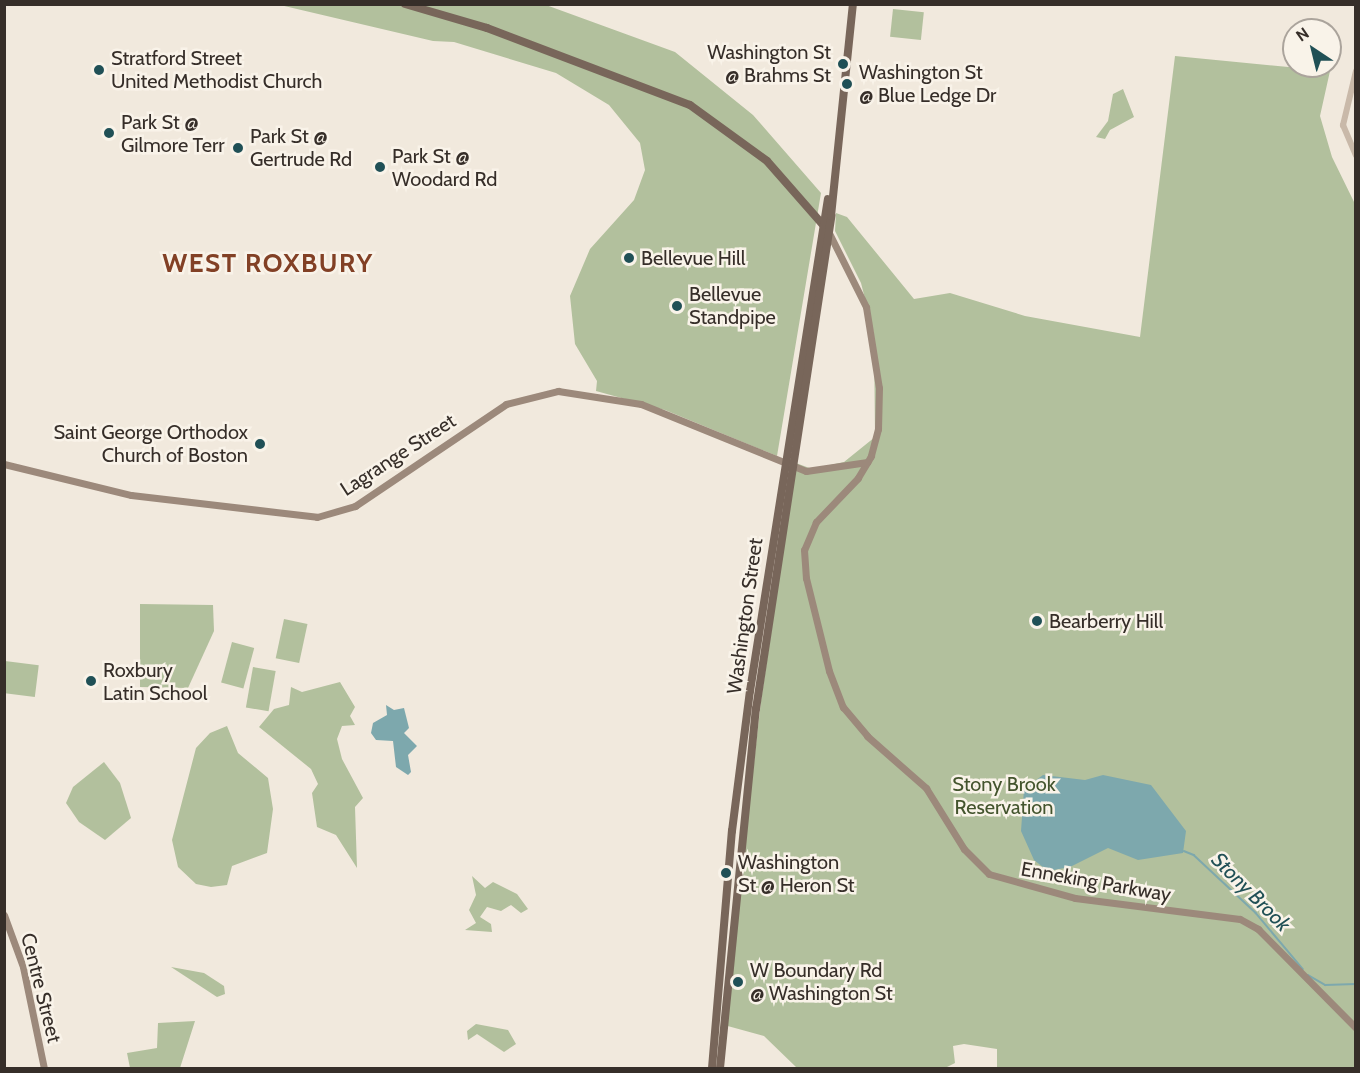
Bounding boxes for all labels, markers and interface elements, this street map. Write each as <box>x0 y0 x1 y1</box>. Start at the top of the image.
north arrow <box>1282 18 1342 78</box>
text: N <box>1292 23 1313 46</box>
place label: Washington St @ Brahms St <box>707 40 831 87</box>
place label: Stratford Street United Methodist Church <box>111 46 322 93</box>
marker: Washington St @ Brahms St <box>836 57 850 71</box>
place label: Washington St @ Blue Ledge Dr <box>859 60 996 107</box>
marker: Stratford Street United Methodist Church <box>92 63 106 77</box>
marker: Washington St @ Blue Ledge Dr <box>840 77 854 91</box>
place label: Park St @ Gilmore Terr <box>121 110 225 157</box>
place label: Park St @ Gertrude Rd <box>250 124 352 171</box>
marker: Park St @ Gilmore Terr <box>102 126 116 140</box>
marker: Park St @ Gertrude Rd <box>231 141 245 155</box>
place label: Park St @ Woodard Rd <box>392 144 497 191</box>
marker: Park St @ Woodard Rd <box>373 160 387 174</box>
place label: Bellevue Hill <box>641 246 745 270</box>
district label: WEST ROXBURY <box>162 248 374 280</box>
marker: Bellevue Hill <box>622 251 636 265</box>
place label: Bellevue Standpipe <box>689 282 776 329</box>
marker: Bellevue Standpipe <box>670 299 684 313</box>
street label: Lagrange Street <box>336 409 460 501</box>
place label: Saint George Orthodox Church of Boston <box>53 420 248 467</box>
marker: Saint George Orthodox Church of Boston <box>253 437 267 451</box>
street label: Washington Street <box>722 537 768 695</box>
place label: Bearberry Hill <box>1049 609 1163 633</box>
marker: Bearberry Hill <box>1030 614 1044 628</box>
place label: Roxbury Latin School <box>103 658 207 705</box>
marker: Roxbury Latin School <box>84 674 98 688</box>
park label: Stony Brook Reservation <box>952 772 1056 819</box>
water label: Stony Brook <box>1206 847 1296 937</box>
place label: Washington St @ Heron St <box>738 850 855 897</box>
street label: Enneking Parkway <box>1019 857 1173 907</box>
marker: Washington St @ Heron St <box>719 866 733 880</box>
street label: Centre Street <box>16 931 66 1045</box>
place label: W Boundary Rd @ Washington St <box>750 958 893 1005</box>
marker: W Boundary Rd @ Washington St <box>731 975 745 989</box>

